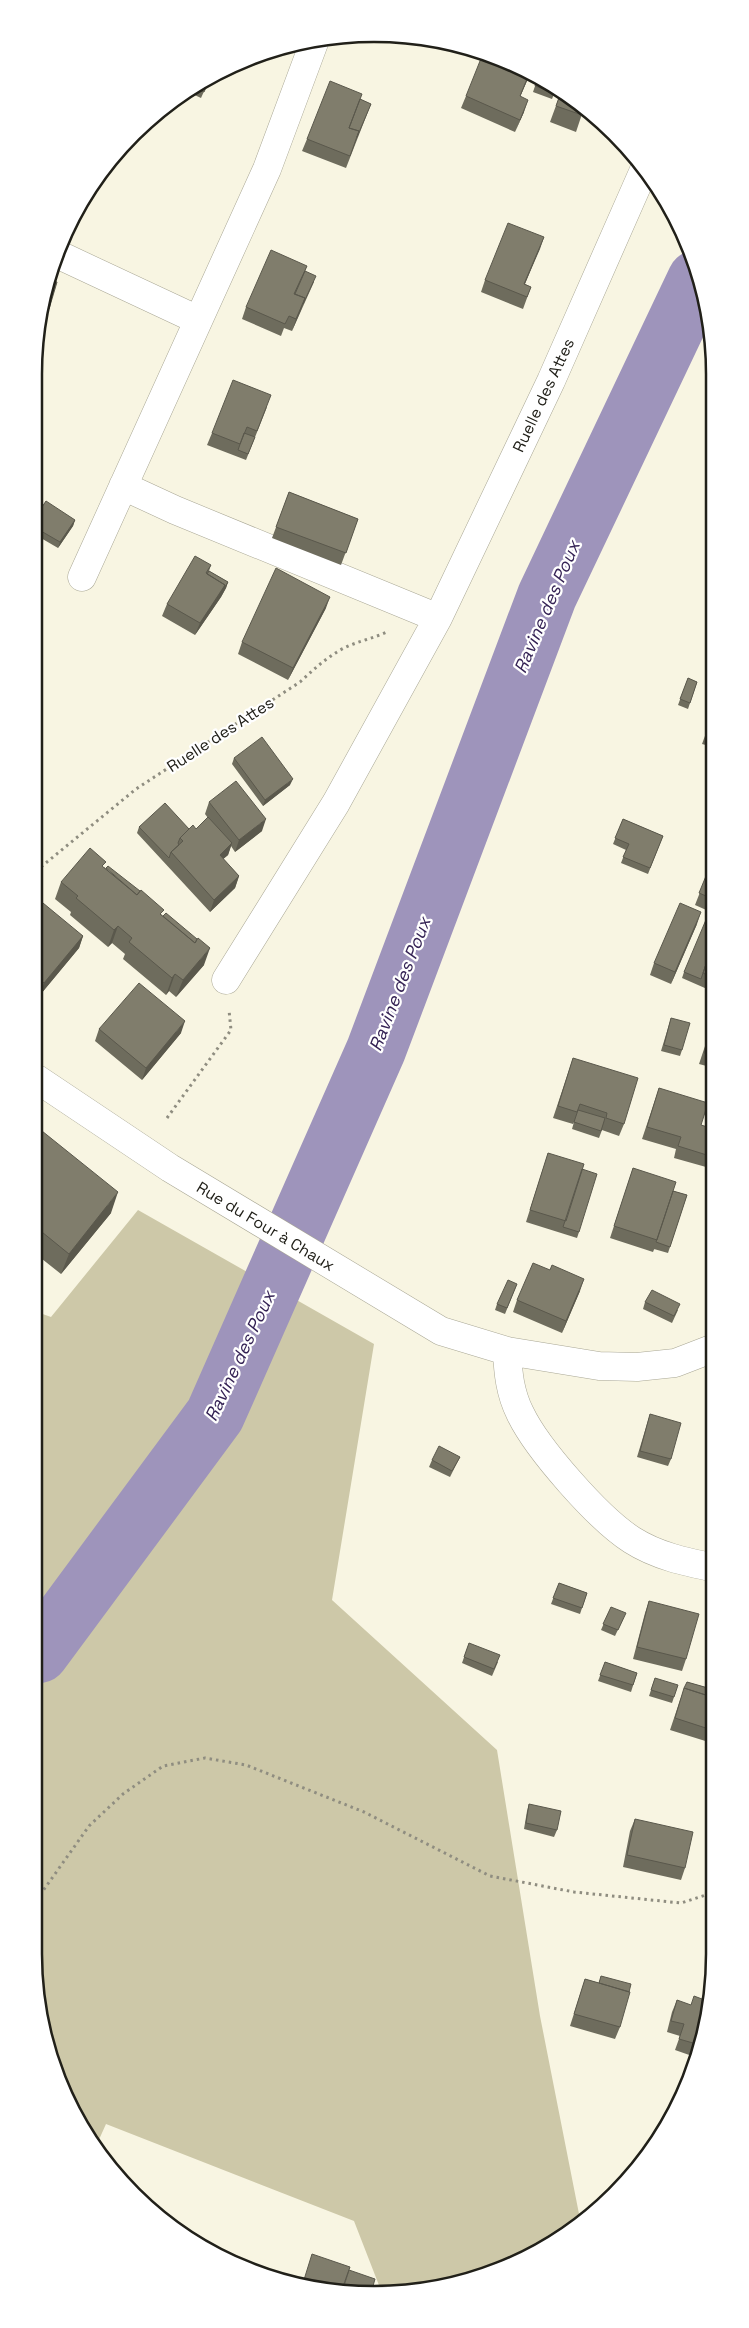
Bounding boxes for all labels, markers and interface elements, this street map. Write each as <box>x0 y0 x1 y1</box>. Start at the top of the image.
street label: Ruelle des Attes <box>508 335 579 456</box>
water label: Ravine des Poux <box>508 535 586 676</box>
street label: Ruelle des Attes <box>163 692 278 777</box>
water label: Ravine des Poux <box>363 912 436 1054</box>
street label: Rue du Four à Chaux <box>193 1177 339 1276</box>
water label: Ravine des Poux <box>199 1285 281 1425</box>

